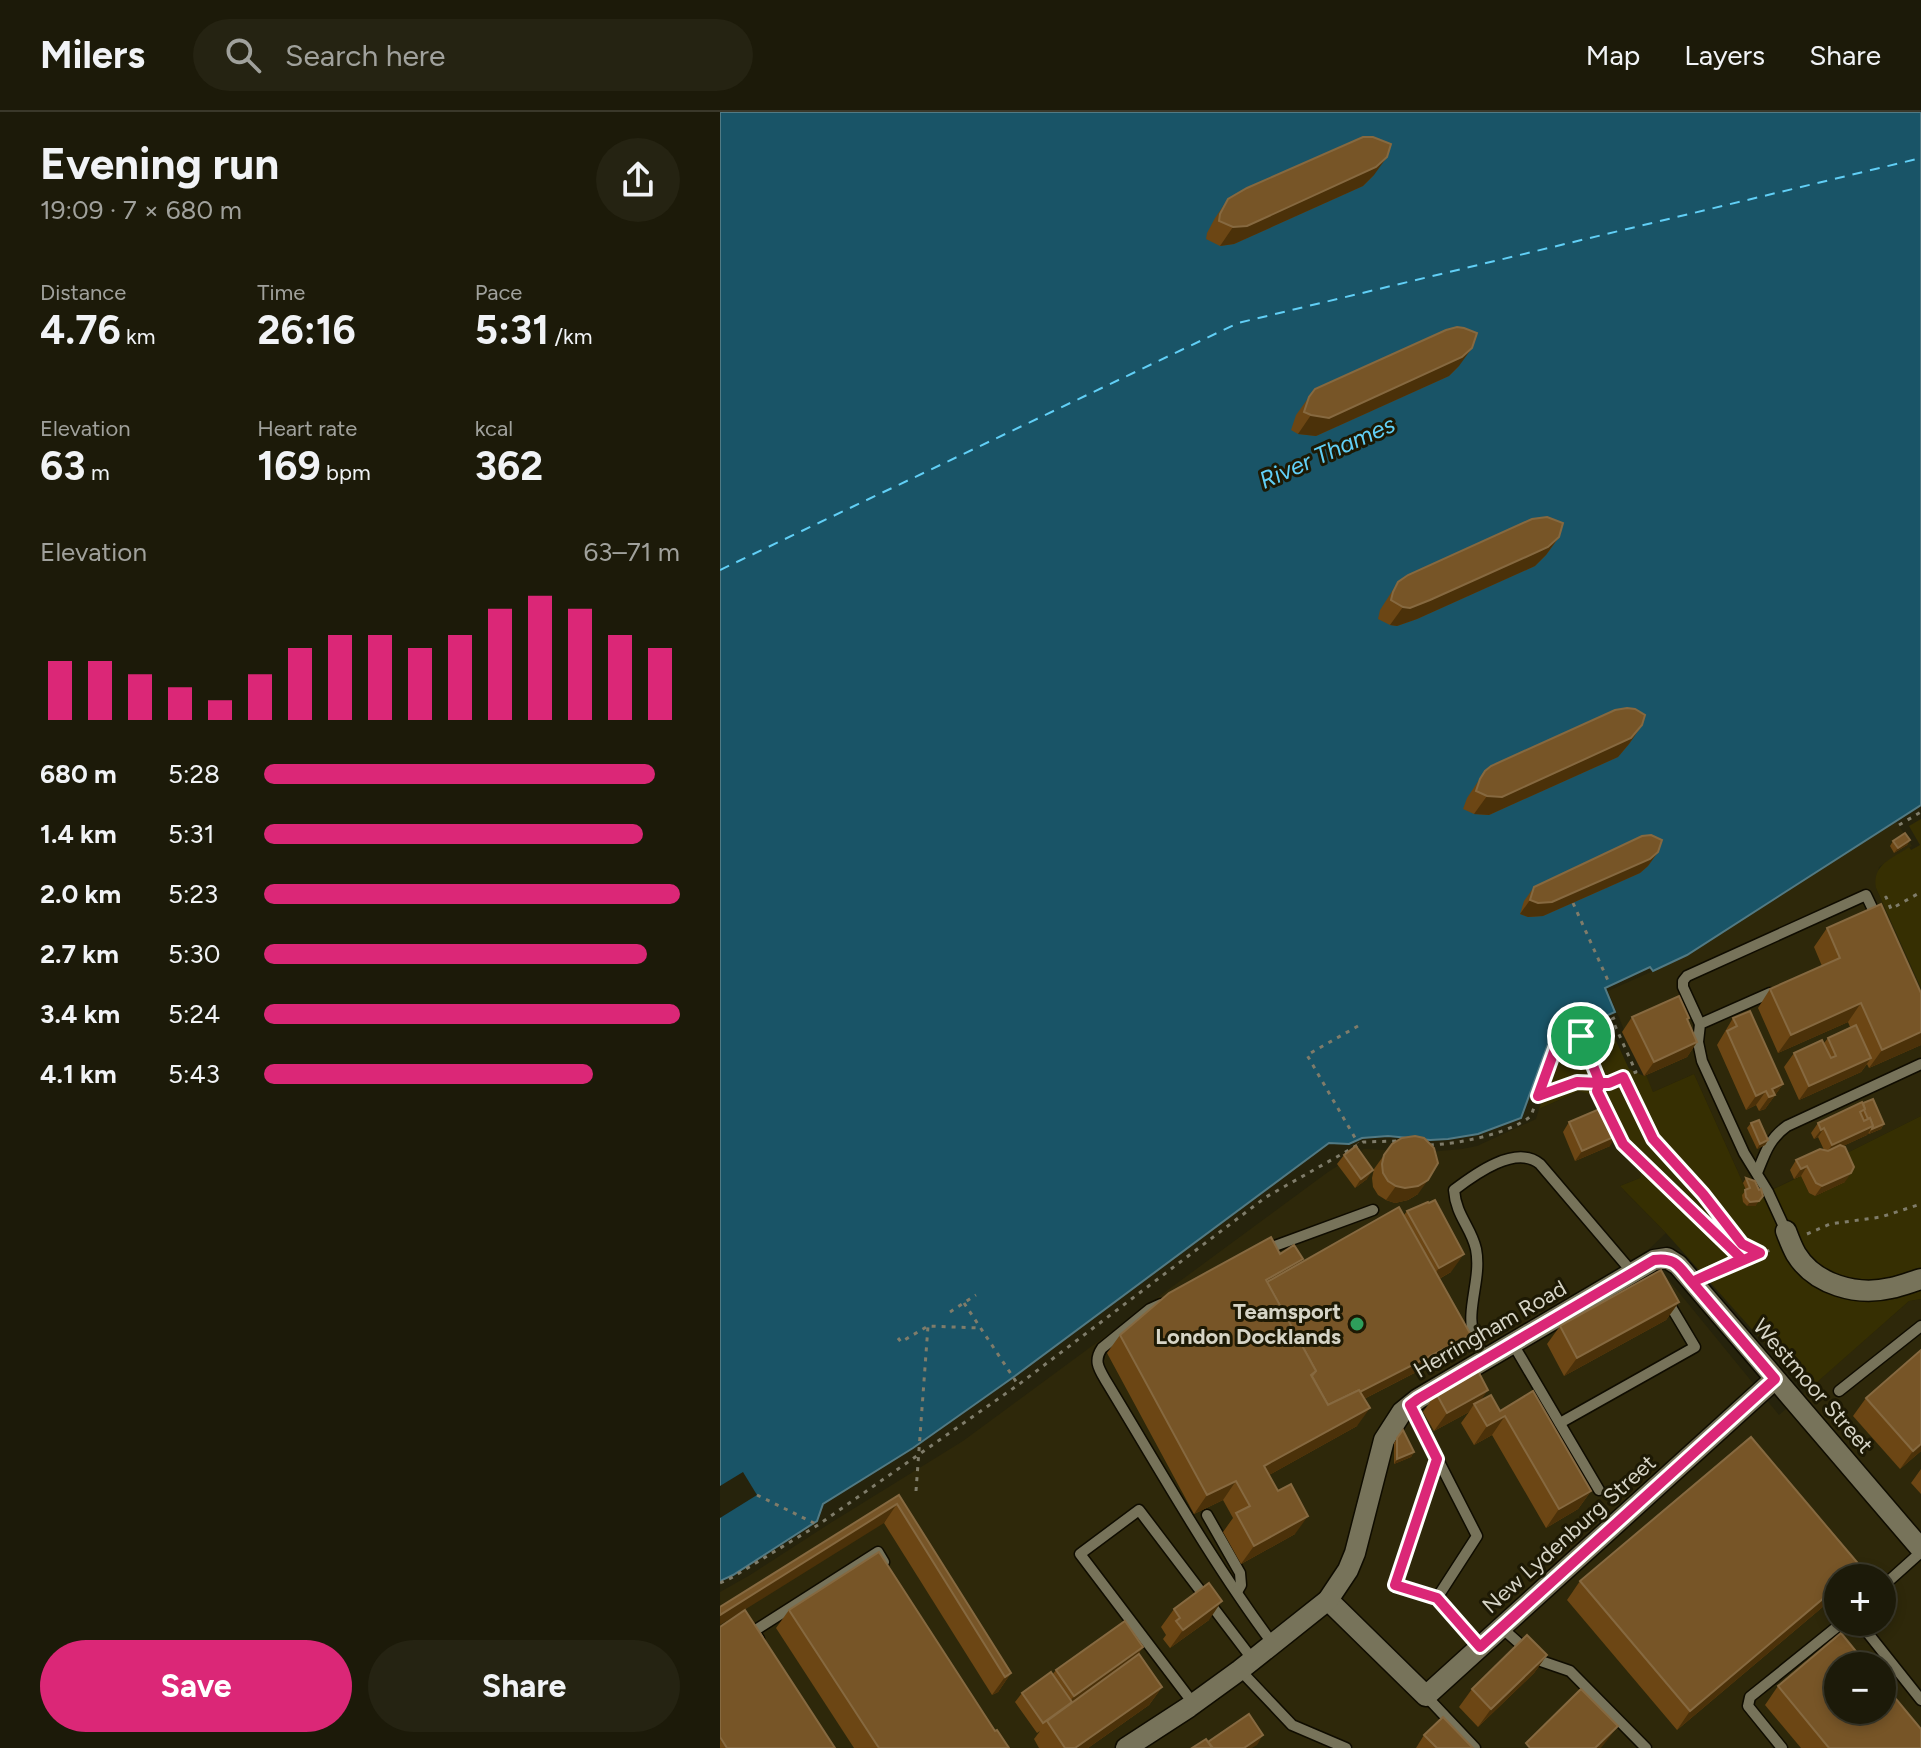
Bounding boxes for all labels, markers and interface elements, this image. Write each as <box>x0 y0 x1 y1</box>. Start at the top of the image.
search box <box>193 19 753 91</box>
text: Milers <box>40 32 145 78</box>
icon: search <box>221 33 265 77</box>
text: Search here <box>285 37 445 74</box>
text: Map <box>1586 38 1640 72</box>
text: Layers <box>1684 38 1765 72</box>
text: Share <box>1809 38 1881 72</box>
text: Evening run <box>40 137 279 190</box>
button: share <box>596 138 680 222</box>
text: 19:09 · 7 × 680 m <box>40 194 242 226</box>
text: Distance <box>40 279 126 306</box>
text: Time <box>257 279 305 306</box>
text: Pace <box>475 279 522 306</box>
text: 4.76 <box>40 306 121 354</box>
text: 26:16 <box>257 306 356 354</box>
text: 5:31 <box>475 306 549 354</box>
text: km <box>121 323 156 350</box>
text: /km <box>549 323 592 350</box>
water label: River Thames <box>1255 409 1399 495</box>
text: Elevation <box>40 415 130 442</box>
text: Heart rate <box>257 415 357 442</box>
text: kcal <box>475 415 513 442</box>
text: 63 <box>40 442 85 490</box>
text: 169 <box>257 442 321 490</box>
text: 362 <box>475 442 543 490</box>
text: m <box>85 459 110 486</box>
text: bpm <box>321 459 371 486</box>
text: Elevation <box>40 536 147 568</box>
text: 63–71 m <box>584 536 680 568</box>
text: 680 m <box>40 758 117 790</box>
text: 5:28 <box>168 758 220 790</box>
text: 1.4 km <box>40 818 117 850</box>
text: 5:31 <box>168 818 214 850</box>
text: 2.0 km <box>40 878 121 910</box>
text: 5:23 <box>168 878 218 910</box>
text: 2.7 km <box>40 938 119 970</box>
text: 5:30 <box>168 938 220 970</box>
text: 3.4 km <box>40 998 120 1030</box>
text: 5:24 <box>168 998 220 1030</box>
pin <box>1547 1002 1615 1070</box>
icon: arrive <box>1559 1014 1603 1058</box>
text: 4.1 km <box>40 1058 117 1090</box>
text: 5:43 <box>168 1058 220 1090</box>
street label: Herringham Road <box>1409 1274 1571 1384</box>
place label: Teamsport London Docklands <box>1155 1298 1341 1350</box>
street label: Westmoor Street <box>1747 1313 1879 1459</box>
marker: Teamsport London Docklands <box>1348 1315 1366 1333</box>
street label: New Lydenburg Street <box>1477 1449 1661 1619</box>
map controls <box>1824 1564 1896 1724</box>
button: + <box>1824 1564 1896 1636</box>
button: Save <box>40 1640 352 1732</box>
button: Share <box>368 1640 680 1732</box>
button: − <box>1824 1652 1896 1724</box>

